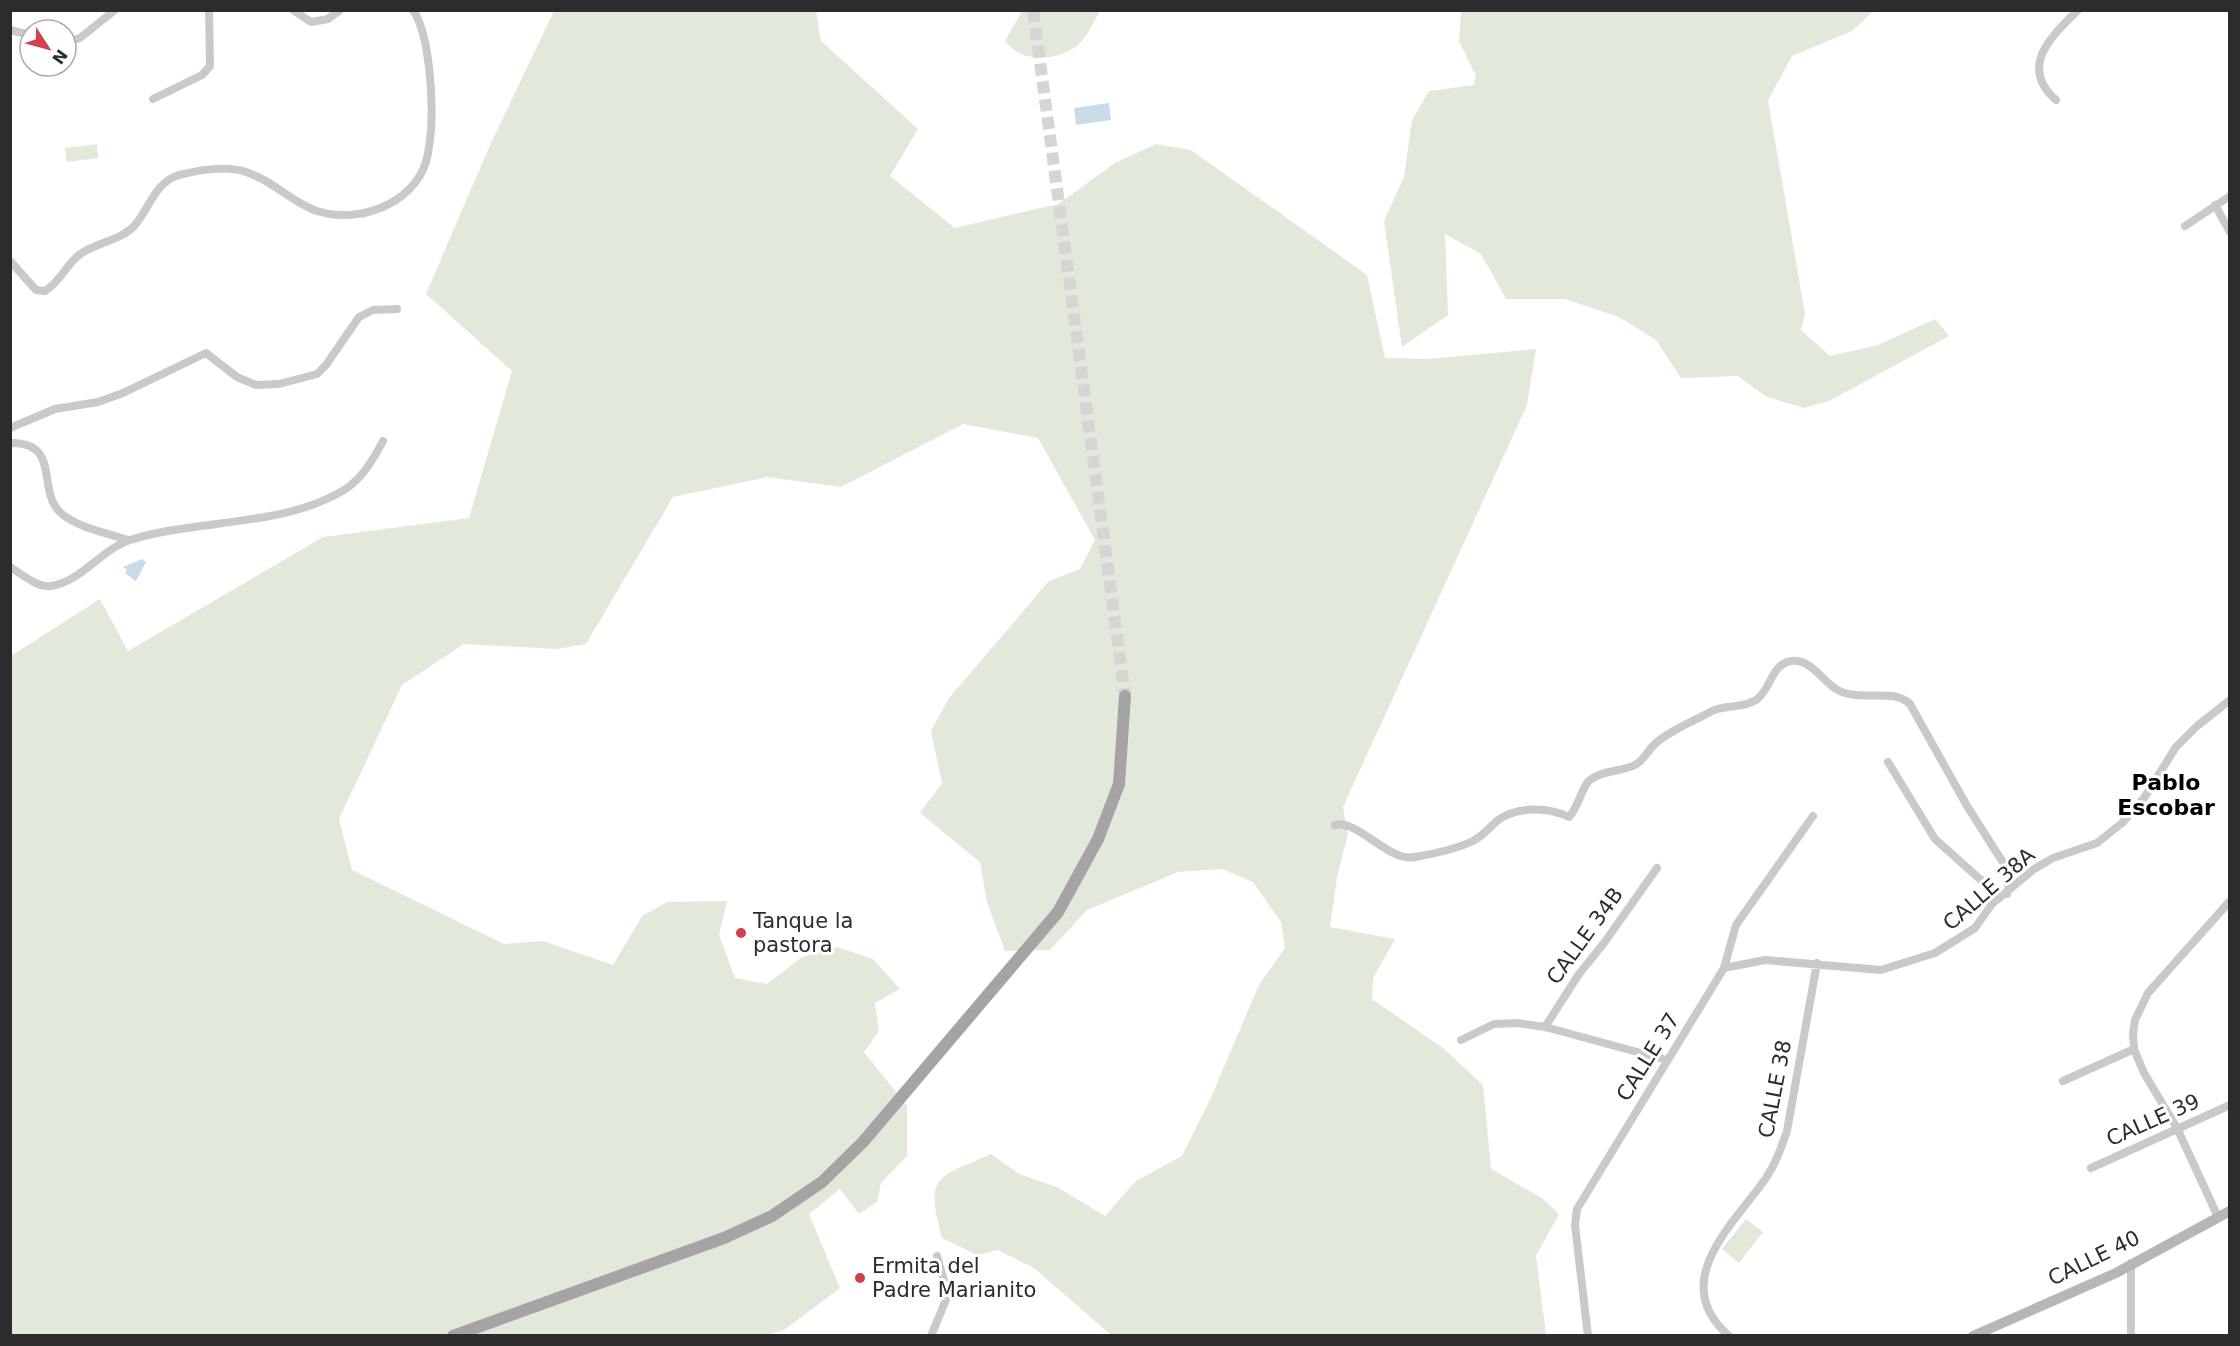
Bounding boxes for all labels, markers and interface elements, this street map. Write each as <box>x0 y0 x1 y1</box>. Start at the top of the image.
north arrow <box>18 18 78 78</box>
text: N <box>48 46 71 68</box>
district label: Pablo Escobar <box>2117 770 2215 820</box>
street label: CALLE 38A <box>1938 842 2040 935</box>
street label: CALLE 34B <box>1542 883 1628 989</box>
place label: Tanque la pastora <box>752 909 853 957</box>
marker: Tanque la pastora <box>734 926 748 940</box>
street label: CALLE 37 <box>1612 1009 1684 1105</box>
street label: CALLE 38 <box>1754 1038 1796 1140</box>
street label: CALLE 39 <box>2103 1089 2203 1151</box>
street label: CALLE 40 <box>2044 1225 2144 1291</box>
place label: Ermita del Padre Marianito <box>872 1254 1036 1302</box>
marker: Ermita del Padre Marianito <box>853 1271 867 1285</box>

